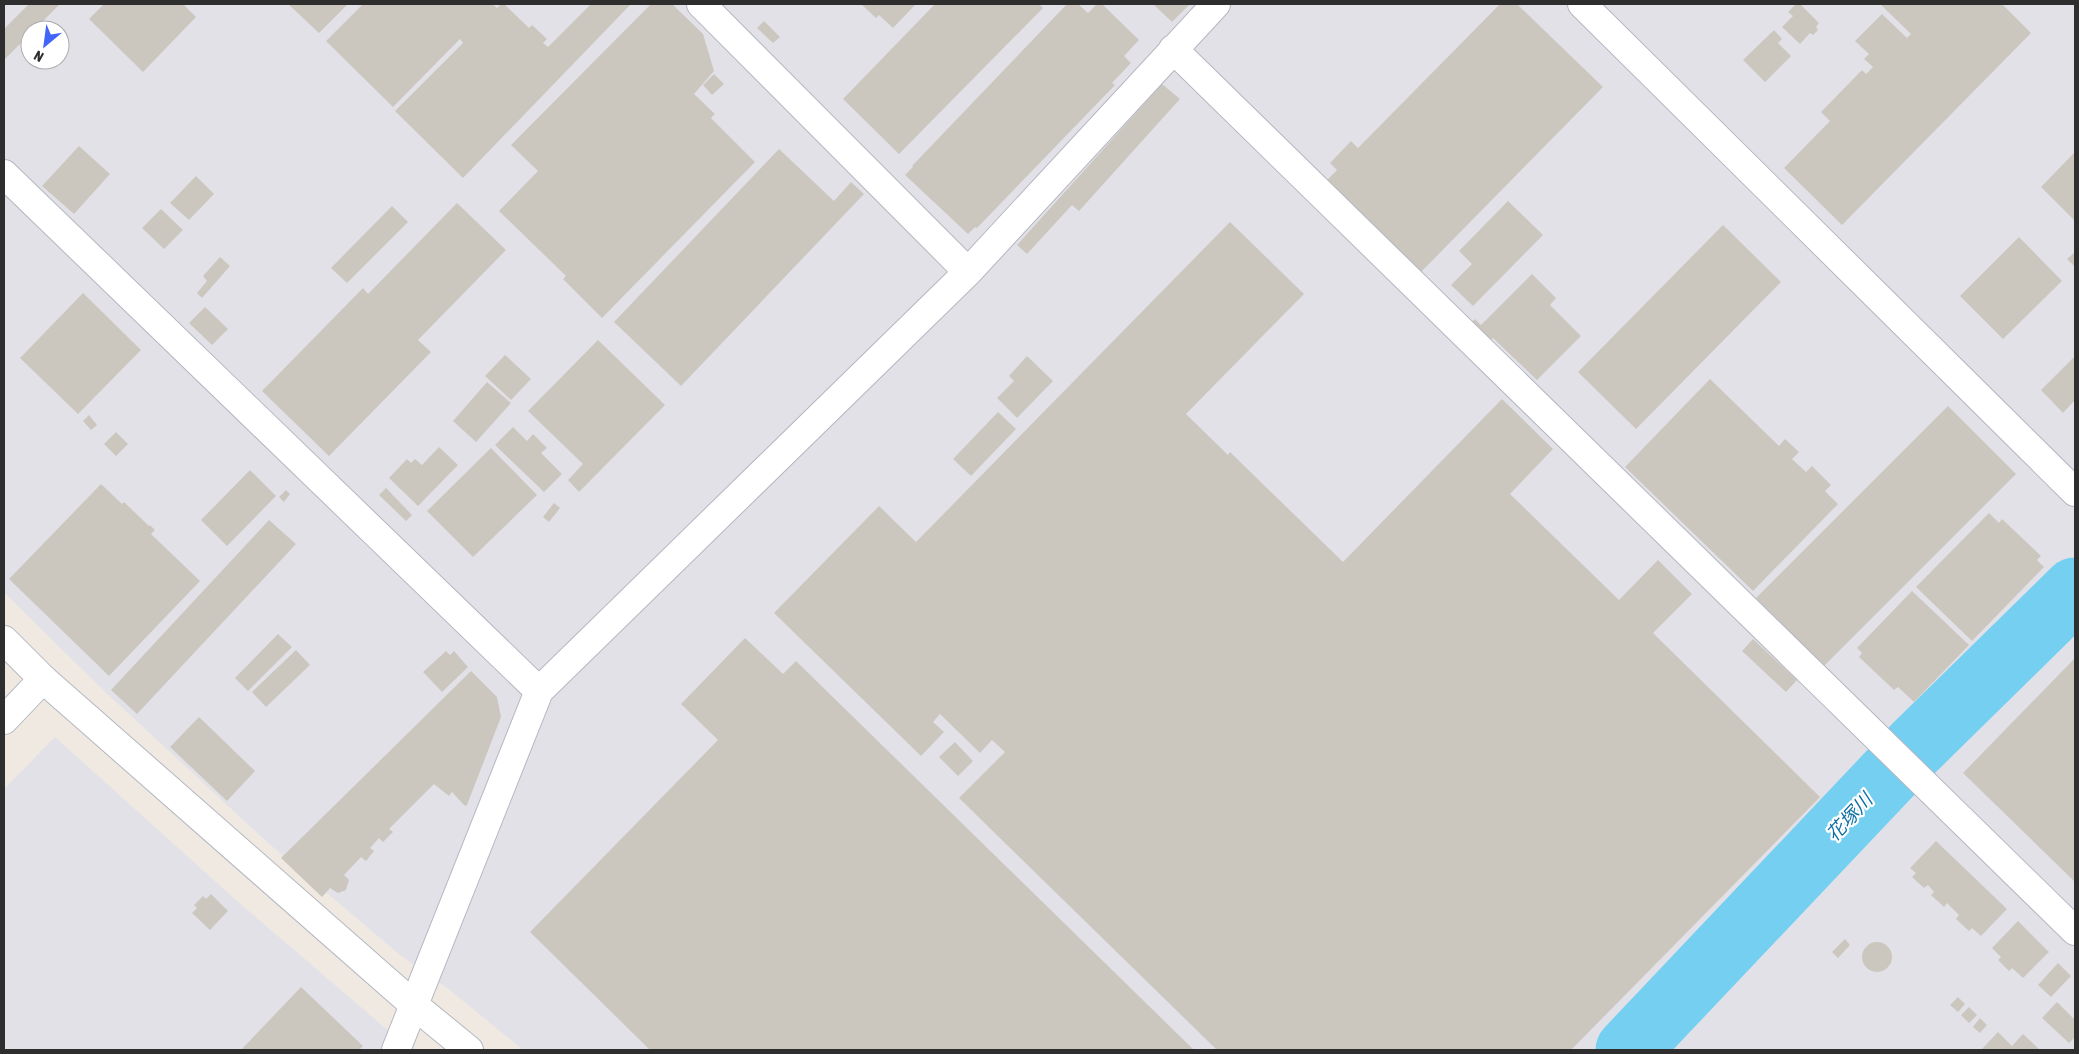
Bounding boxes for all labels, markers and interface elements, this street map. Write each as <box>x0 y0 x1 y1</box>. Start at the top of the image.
north arrow <box>20 20 70 70</box>
text: N <box>31 47 46 65</box>
water label: 花塚川 <box>1822 787 1878 845</box>

